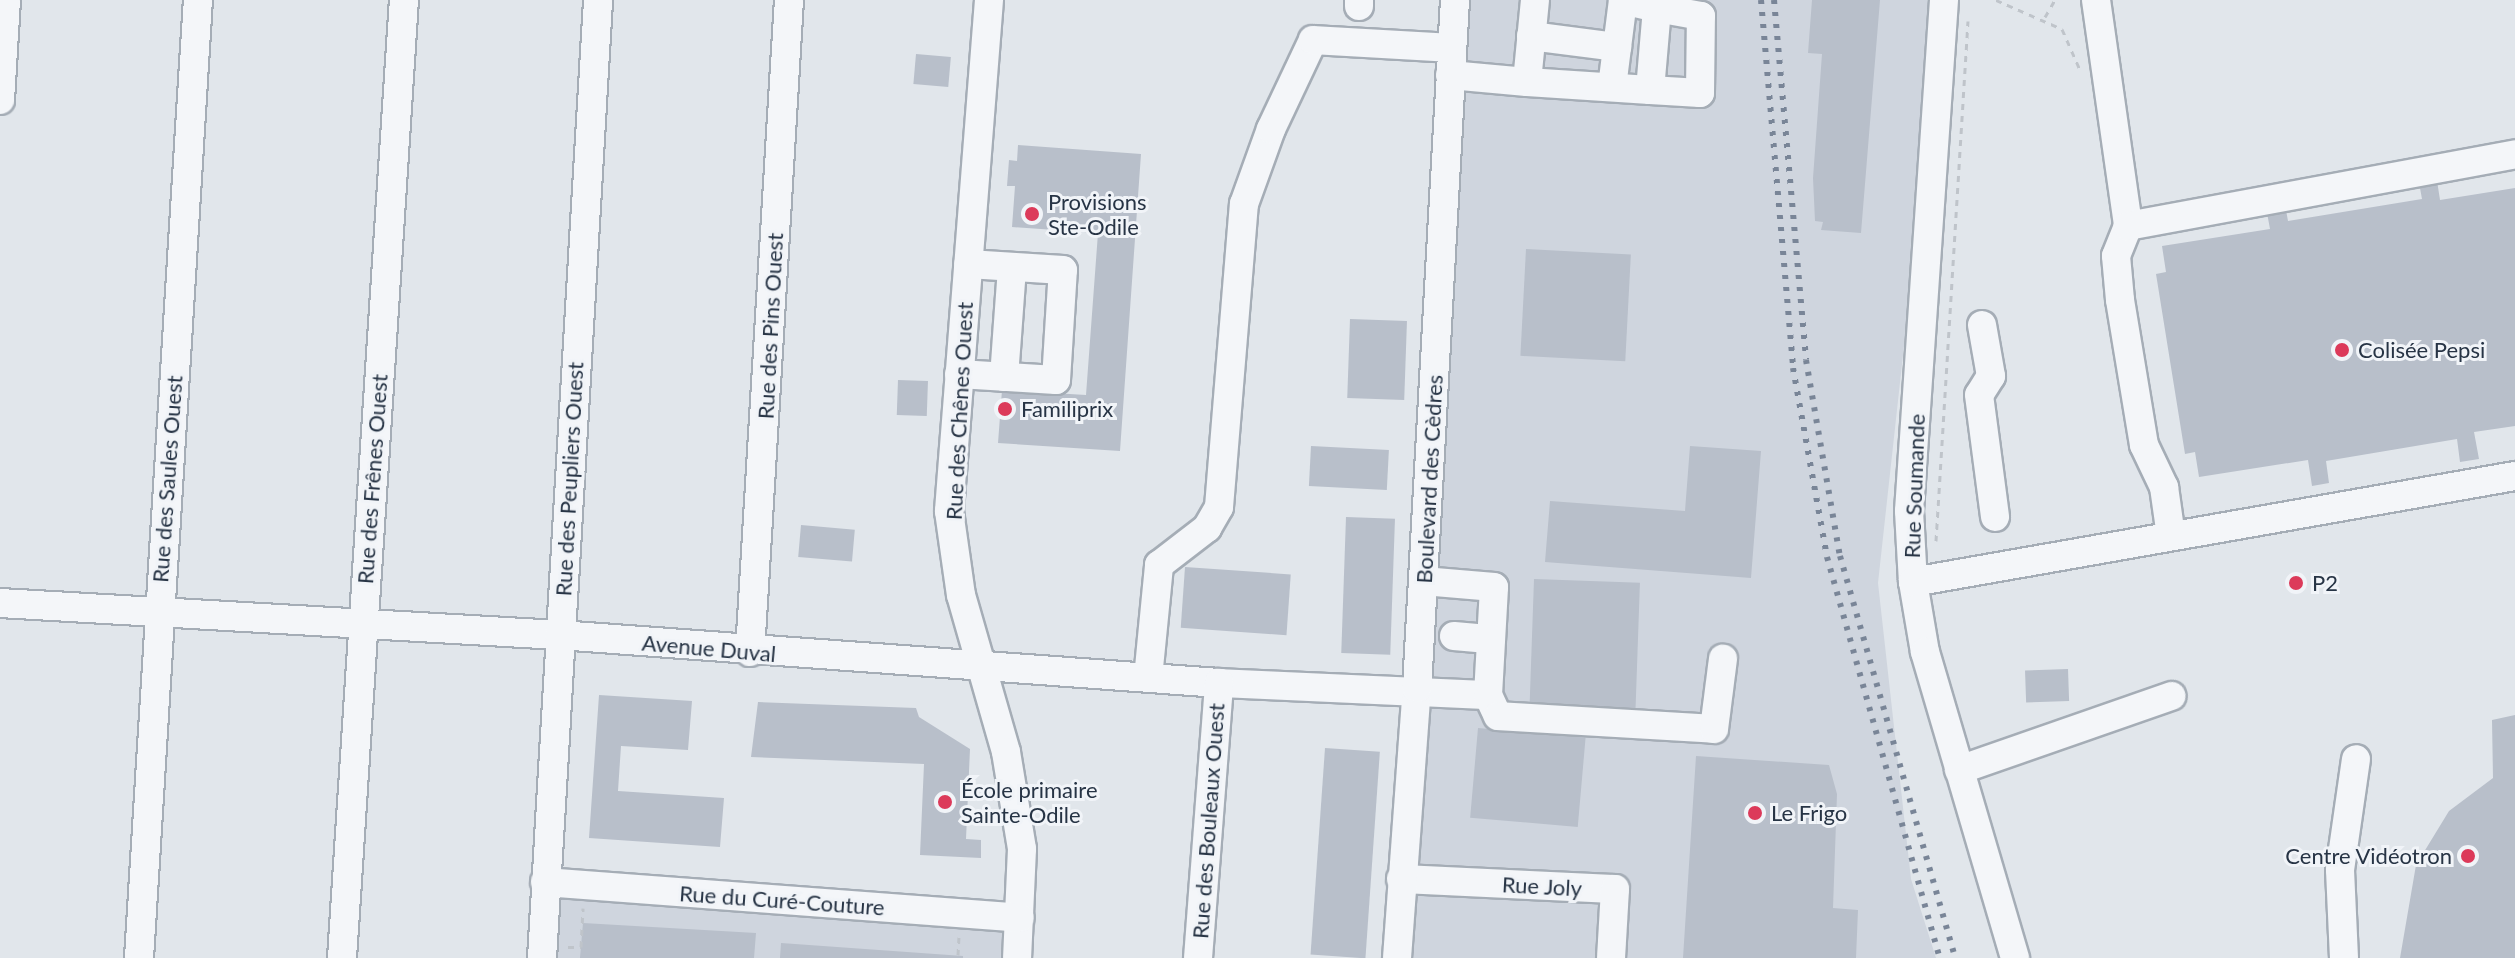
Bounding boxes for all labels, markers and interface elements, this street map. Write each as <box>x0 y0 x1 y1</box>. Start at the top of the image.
place label: Provisions Ste-Odile <box>1048 188 1146 240</box>
marker: Provisions Ste-Odile <box>1023 205 1041 223</box>
street label: Rue des Pins Ouest <box>752 232 788 420</box>
street label: Rue des Chênes Ouest <box>940 301 978 521</box>
place label: Colisée Pepsi <box>2358 337 2485 363</box>
marker: Colisée Pepsi <box>2333 341 2351 359</box>
street label: Rue des Peupliers Ouest <box>550 361 588 597</box>
street label: Rue des Frênes Ouest <box>351 373 393 585</box>
street label: Boulevard des Cèdres <box>1410 374 1448 584</box>
street label: Rue des Saules Ouest <box>147 375 187 583</box>
place label: Familiprix <box>1021 396 1113 422</box>
marker: Familiprix <box>996 400 1014 418</box>
street label: Rue Soumande <box>1898 413 1930 559</box>
place label: P2 <box>2312 570 2338 596</box>
marker: P2 <box>2287 574 2305 592</box>
street label: Avenue Duval <box>641 629 777 667</box>
street label: Rue des Bouleaux Ouest <box>1187 702 1229 940</box>
place label: École primaire Sainte-Odile <box>961 776 1097 828</box>
marker: École primaire Sainte-Odile <box>936 793 954 811</box>
place label: Le Frigo <box>1771 800 1847 826</box>
marker: Le Frigo <box>1746 804 1764 822</box>
place label: Centre Vidéotron <box>2285 843 2452 869</box>
marker: Centre Vidéotron <box>2459 847 2477 865</box>
street label: Rue Joly <box>1501 871 1583 901</box>
street label: Rue du Curé-Couture <box>678 880 886 920</box>

